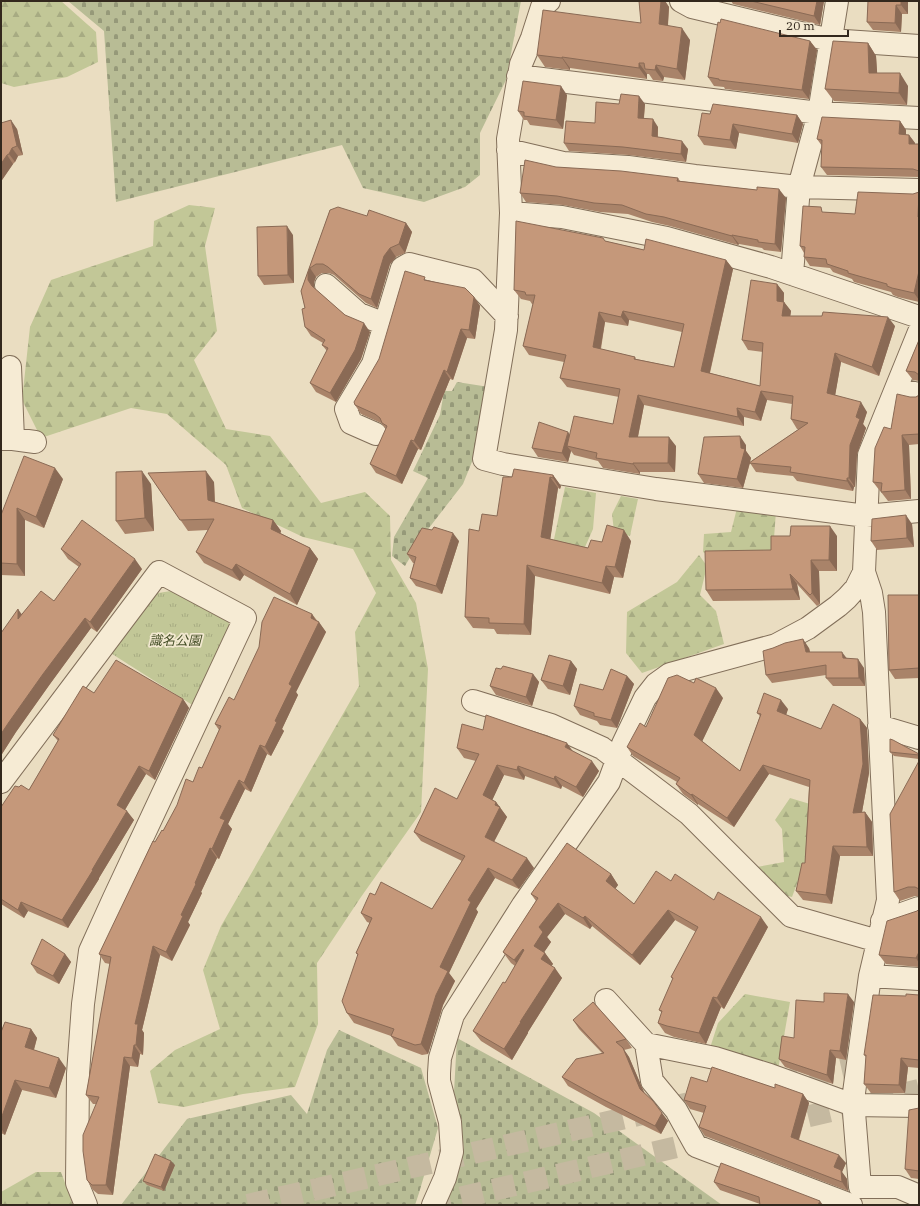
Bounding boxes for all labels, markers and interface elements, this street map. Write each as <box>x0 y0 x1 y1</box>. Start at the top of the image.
scale bar <box>780 12 848 38</box>
text: 20 m <box>786 18 815 33</box>
park label: 識名公園 <box>149 632 203 649</box>

